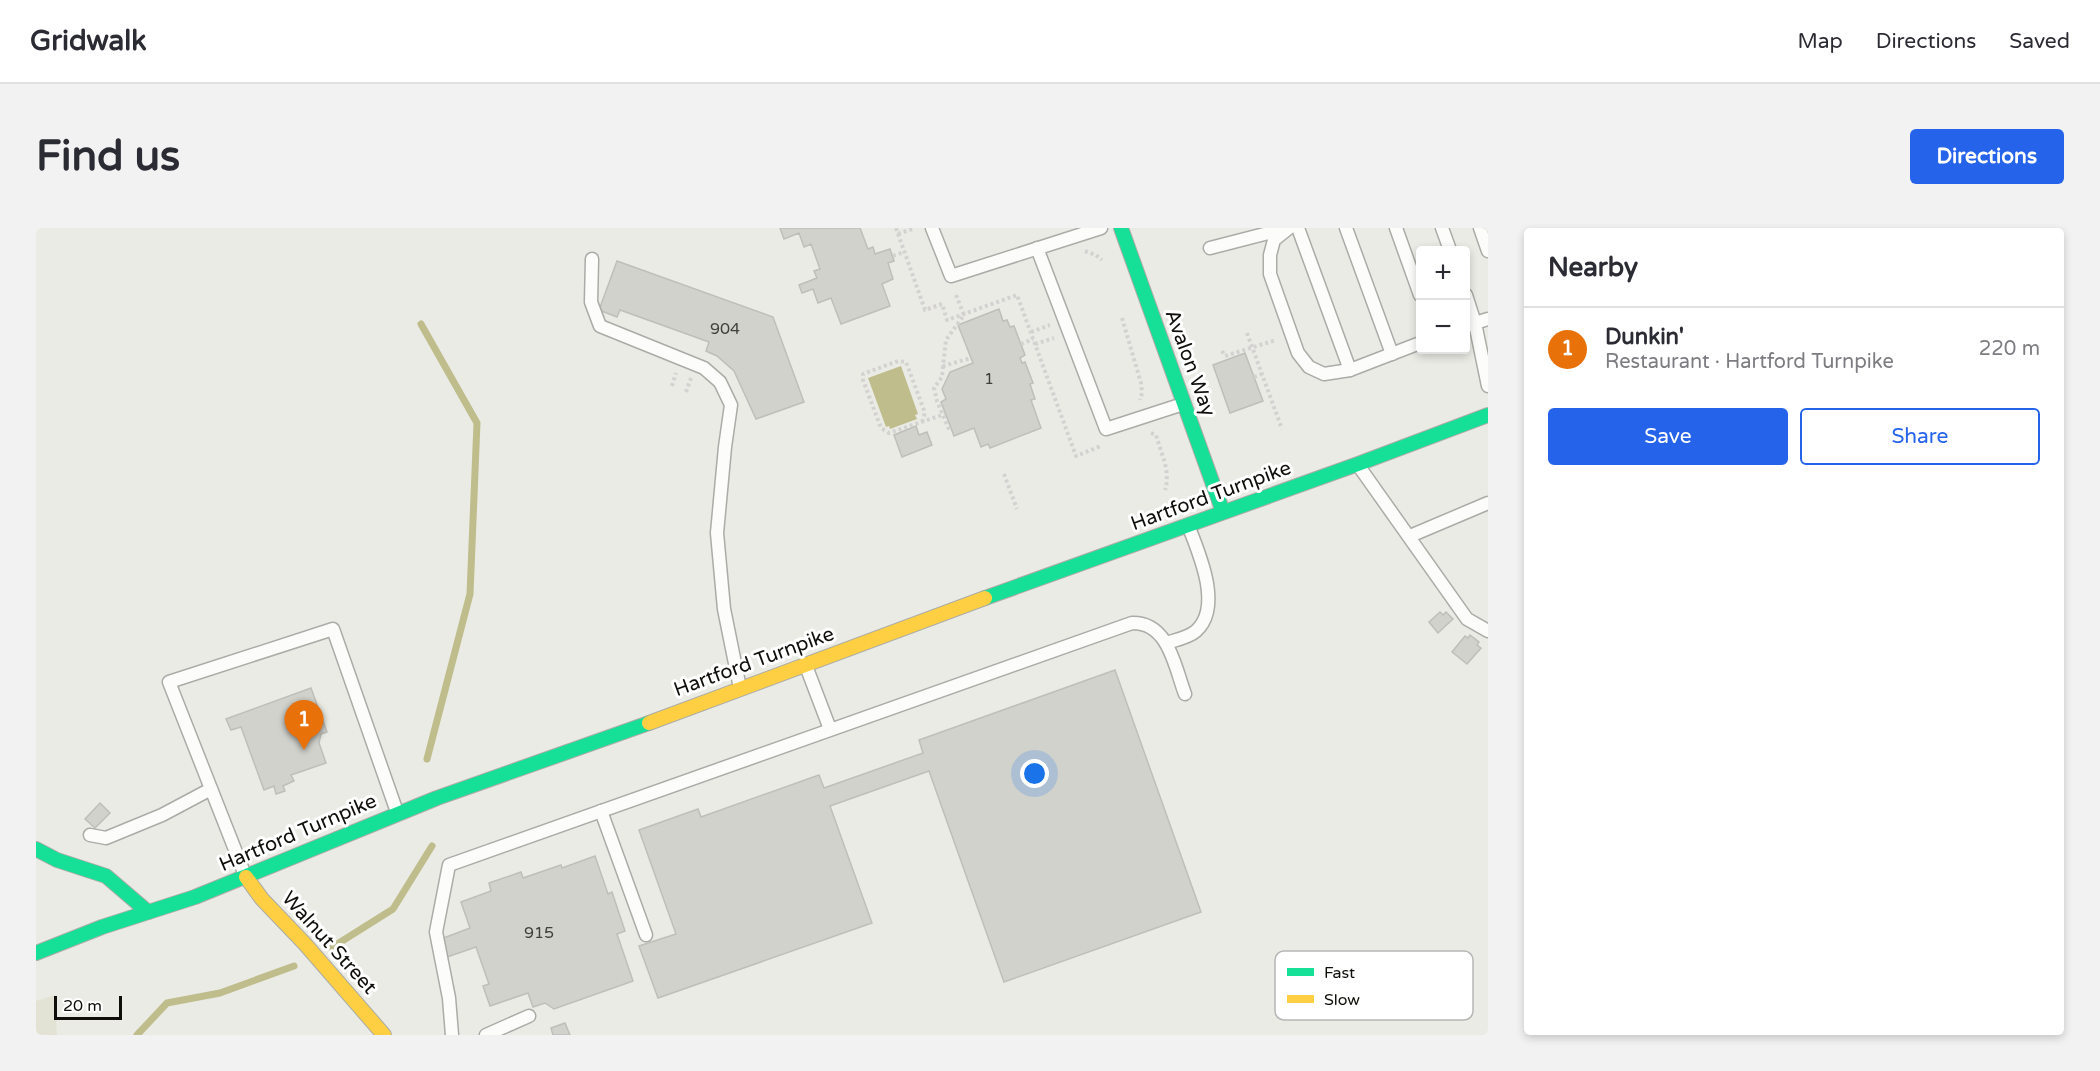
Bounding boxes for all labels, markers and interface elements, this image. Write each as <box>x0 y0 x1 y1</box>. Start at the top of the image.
text: Gridwalk <box>30 24 147 58</box>
text: Map <box>1797 29 1843 54</box>
text: Directions <box>1876 29 1976 54</box>
text: Saved <box>2009 29 2070 54</box>
button: Directions <box>1910 129 2064 184</box>
text: Find us <box>36 131 180 182</box>
map controls <box>1416 246 1470 354</box>
button: + <box>1416 246 1470 300</box>
text: Nearby <box>1548 252 1638 283</box>
button: − <box>1416 300 1470 354</box>
street label: Avalon Way <box>1160 306 1220 420</box>
house number: 904 <box>710 319 740 339</box>
text: Dunkin' <box>1605 324 1684 350</box>
text: 1 <box>1561 337 1574 361</box>
text: 220 m <box>1979 337 2040 361</box>
text: Restaurant · Hartford Turnpike <box>1605 350 1894 374</box>
house number: 1 <box>984 369 994 389</box>
button: Save <box>1548 408 1788 465</box>
button: Share <box>1800 408 2040 465</box>
street label: Hartford Turnpike <box>1128 456 1294 536</box>
street label: Hartford Turnpike <box>671 622 837 702</box>
pin: 1 <box>284 700 324 750</box>
your location <box>1020 759 1049 788</box>
street label: Hartford Turnpike <box>216 789 380 877</box>
street label: Walnut Street <box>277 887 382 1000</box>
house number: 915 <box>524 923 554 943</box>
legend <box>1275 951 1473 1020</box>
text: Fast <box>1324 963 1355 983</box>
text: Slow <box>1324 990 1360 1010</box>
scale bar <box>54 993 122 1020</box>
text: 20 m <box>63 996 102 1016</box>

